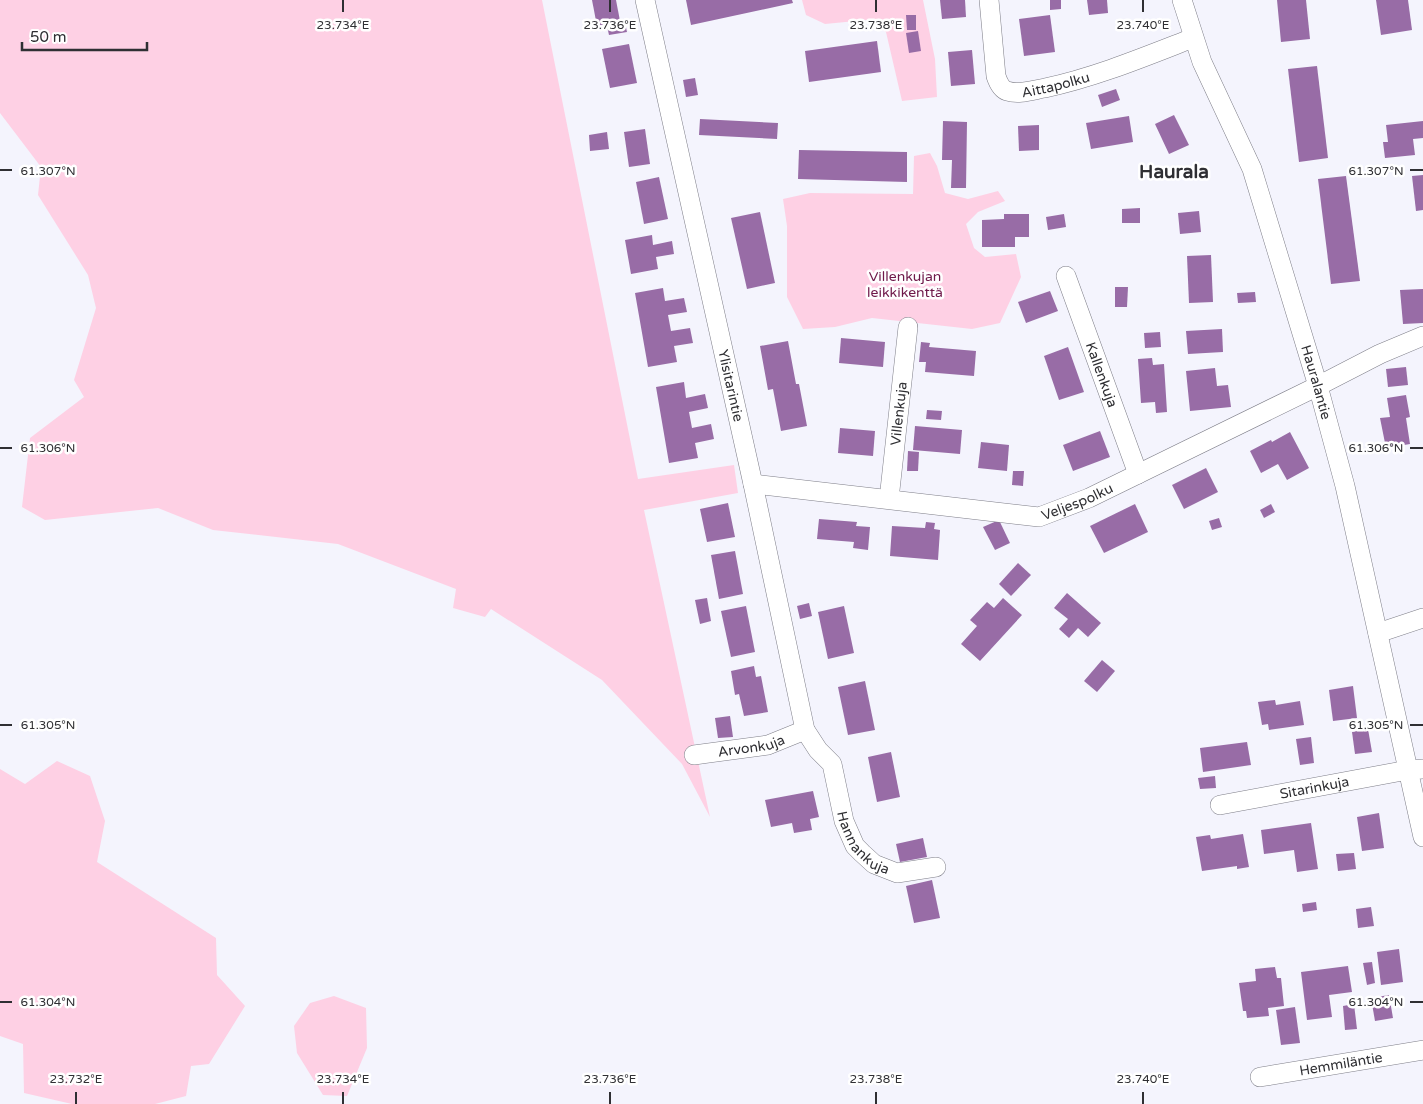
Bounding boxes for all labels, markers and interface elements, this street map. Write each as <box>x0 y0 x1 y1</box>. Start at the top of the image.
text: 23.734°E <box>317 18 370 32</box>
text: 23.736°E <box>584 18 637 32</box>
text: 23.738°E <box>850 18 903 32</box>
text: 23.740°E <box>1117 18 1170 32</box>
scale bar <box>22 20 148 52</box>
text: 50 m <box>30 28 67 46</box>
street label: Aittapolku <box>1020 68 1092 101</box>
district label: Haurala <box>1139 161 1209 183</box>
text: 61.307°N <box>20 164 76 178</box>
text: 61.307°N <box>1348 164 1404 178</box>
park label: Villenkujan leikkikenttä <box>867 268 943 301</box>
street label: Kallenkuja <box>1082 340 1122 410</box>
street label: Hauralantie <box>1298 343 1335 421</box>
street label: Ylisitarintie <box>715 348 747 423</box>
street label: Villenkuja <box>886 381 910 446</box>
text: 61.306°N <box>21 441 75 455</box>
text: 61.306°N <box>1349 441 1403 455</box>
street label: Veljespolku <box>1039 479 1116 524</box>
text: 61.305°N <box>21 718 75 732</box>
text: 61.305°N <box>1349 718 1403 732</box>
street label: Arvonkuja <box>717 731 787 760</box>
street label: Sitarinkuja <box>1278 773 1350 802</box>
street label: Hannankuja <box>834 809 892 878</box>
text: 61.304°N <box>21 995 75 1009</box>
text: 61.304°N <box>1349 995 1403 1009</box>
street label: Hemmiläntie <box>1298 1048 1384 1079</box>
text: 23.732°E <box>50 1072 103 1086</box>
text: 23.734°E <box>317 1072 370 1086</box>
text: 23.736°E <box>584 1072 637 1086</box>
text: 23.738°E <box>850 1072 903 1086</box>
text: 23.740°E <box>1117 1072 1170 1086</box>

